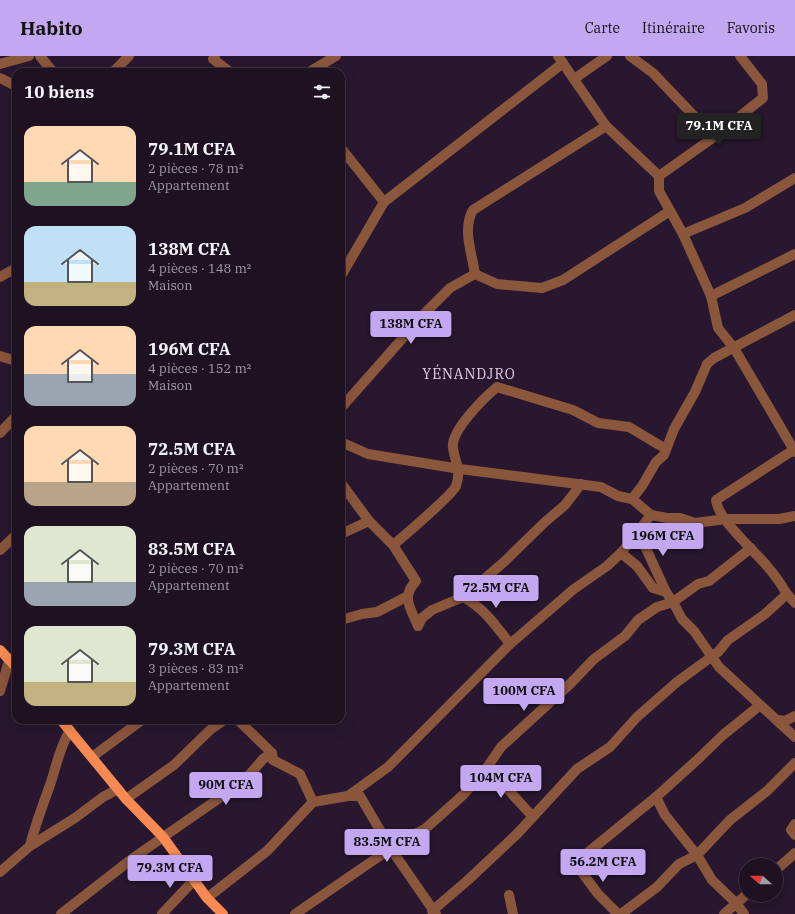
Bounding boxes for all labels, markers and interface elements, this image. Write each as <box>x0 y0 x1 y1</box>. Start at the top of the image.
text: Habito <box>20 16 83 40</box>
text: Carte <box>585 19 620 37</box>
text: Itinéraire <box>642 19 705 37</box>
text: Favoris <box>727 19 775 37</box>
text: 10 biens <box>24 81 94 103</box>
icon: filters <box>311 81 333 103</box>
pin: 79.1M CFA <box>673 113 765 147</box>
text: 79.1M CFA <box>686 117 752 134</box>
text: 79.1M CFA <box>148 138 236 160</box>
icon: home <box>56 142 104 190</box>
text: 2 pièces · 78 m² <box>148 160 244 177</box>
text: Appartement <box>148 177 230 194</box>
text: 138M CFA <box>148 238 231 260</box>
icon: home <box>56 242 104 290</box>
text: 4 pièces · 148 m² <box>148 260 251 277</box>
text: Maison <box>148 277 193 294</box>
pin: 138M CFA <box>370 311 452 345</box>
text: 138M CFA <box>379 315 443 332</box>
text: 196M CFA <box>148 338 231 360</box>
icon: home <box>56 342 104 390</box>
text: 4 pièces · 152 m² <box>148 360 251 377</box>
district label: YÉNANDJRO <box>422 364 516 383</box>
text: Maison <box>148 377 193 394</box>
text: 72.5M CFA <box>148 438 236 460</box>
icon: home <box>56 442 104 490</box>
text: 2 pièces · 70 m² <box>148 460 244 477</box>
text: Appartement <box>148 477 230 494</box>
pin: 196M CFA <box>622 523 704 557</box>
text: 196M CFA <box>631 527 695 544</box>
text: 83.5M CFA <box>148 538 236 560</box>
icon: home <box>56 542 104 590</box>
text: 2 pièces · 70 m² <box>148 560 244 577</box>
pin: 72.5M CFA <box>450 575 542 609</box>
text: Appartement <box>148 577 230 594</box>
text: 72.5M CFA <box>463 579 529 596</box>
text: 79.3M CFA <box>148 638 236 660</box>
icon: home <box>56 642 104 690</box>
text: 3 pièces · 83 m² <box>148 660 244 677</box>
text: Appartement <box>148 677 230 694</box>
pin: 100M CFA <box>483 678 565 712</box>
text: 100M CFA <box>492 682 556 699</box>
pin: 104M CFA <box>460 765 542 799</box>
text: 104M CFA <box>469 769 533 786</box>
pin: 90M CFA <box>189 772 263 806</box>
text: 90M CFA <box>198 776 254 793</box>
pin: 83.5M CFA <box>341 829 433 863</box>
text: 83.5M CFA <box>354 833 420 850</box>
pin: 56.2M CFA <box>557 849 649 883</box>
text: 56.2M CFA <box>570 853 636 870</box>
pin: 79.3M CFA <box>124 855 216 889</box>
north arrow <box>739 858 783 902</box>
map controls <box>739 858 783 902</box>
text: 79.3M CFA <box>137 859 203 876</box>

